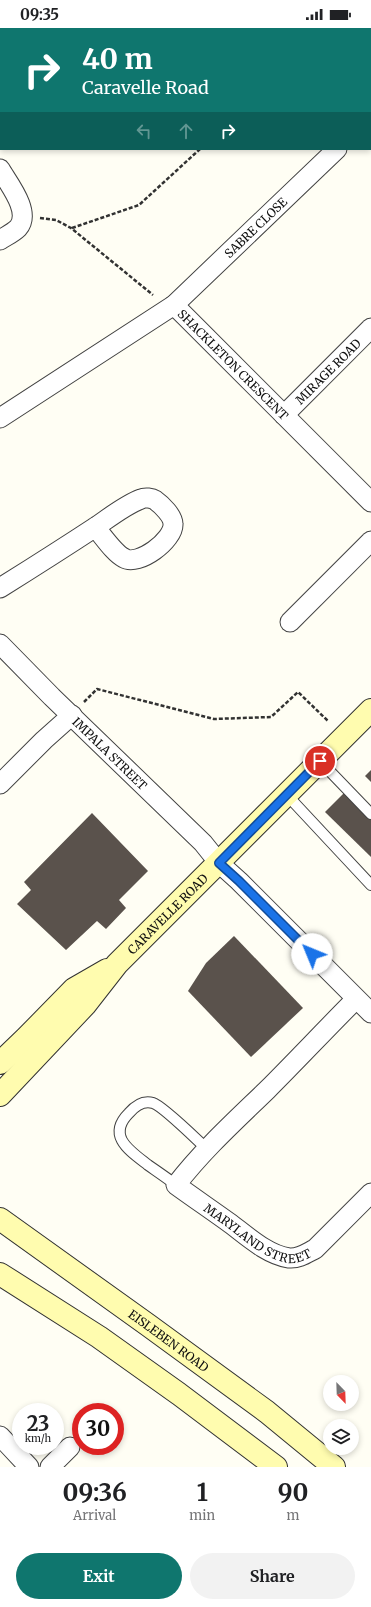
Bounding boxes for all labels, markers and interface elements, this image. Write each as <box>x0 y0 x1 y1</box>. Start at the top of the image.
text: 09:35 <box>20 5 59 24</box>
text: 40 m <box>82 41 153 77</box>
icon: right <box>16 44 68 96</box>
text: Caravelle Road <box>82 76 209 99</box>
icon: left <box>133 120 155 142</box>
icon: ahead <box>175 120 197 142</box>
icon: right <box>217 120 239 142</box>
street label: SABRE CLOSE <box>221 194 290 261</box>
street label: SHACKLETON CRESCENT <box>175 306 292 423</box>
street label: MIRAGE ROAD <box>292 335 364 407</box>
street label: IMPALA STREET <box>70 714 151 793</box>
pin <box>303 744 337 778</box>
icon: arrive <box>309 750 331 772</box>
street label: CARAVELLE ROAD <box>124 870 211 957</box>
position arrow <box>291 933 333 975</box>
street label: MARYLAND STREET <box>201 1200 314 1266</box>
street label: EISLEBEN ROAD <box>126 1306 212 1375</box>
north arrow <box>323 1375 359 1411</box>
map controls <box>323 1375 359 1455</box>
speed limit sign: 30 <box>72 1403 124 1455</box>
text: 23 <box>27 1411 49 1436</box>
button: layers <box>323 1419 359 1455</box>
text: km/h <box>25 1432 51 1445</box>
text: 09:36 <box>63 1477 127 1508</box>
text: 1 <box>197 1477 208 1508</box>
text: 90 <box>278 1477 308 1508</box>
text: Arrival <box>73 1507 116 1524</box>
text: min <box>189 1507 215 1524</box>
text: m <box>287 1507 299 1524</box>
button: Exit <box>16 1553 182 1599</box>
button: Share <box>190 1553 355 1599</box>

